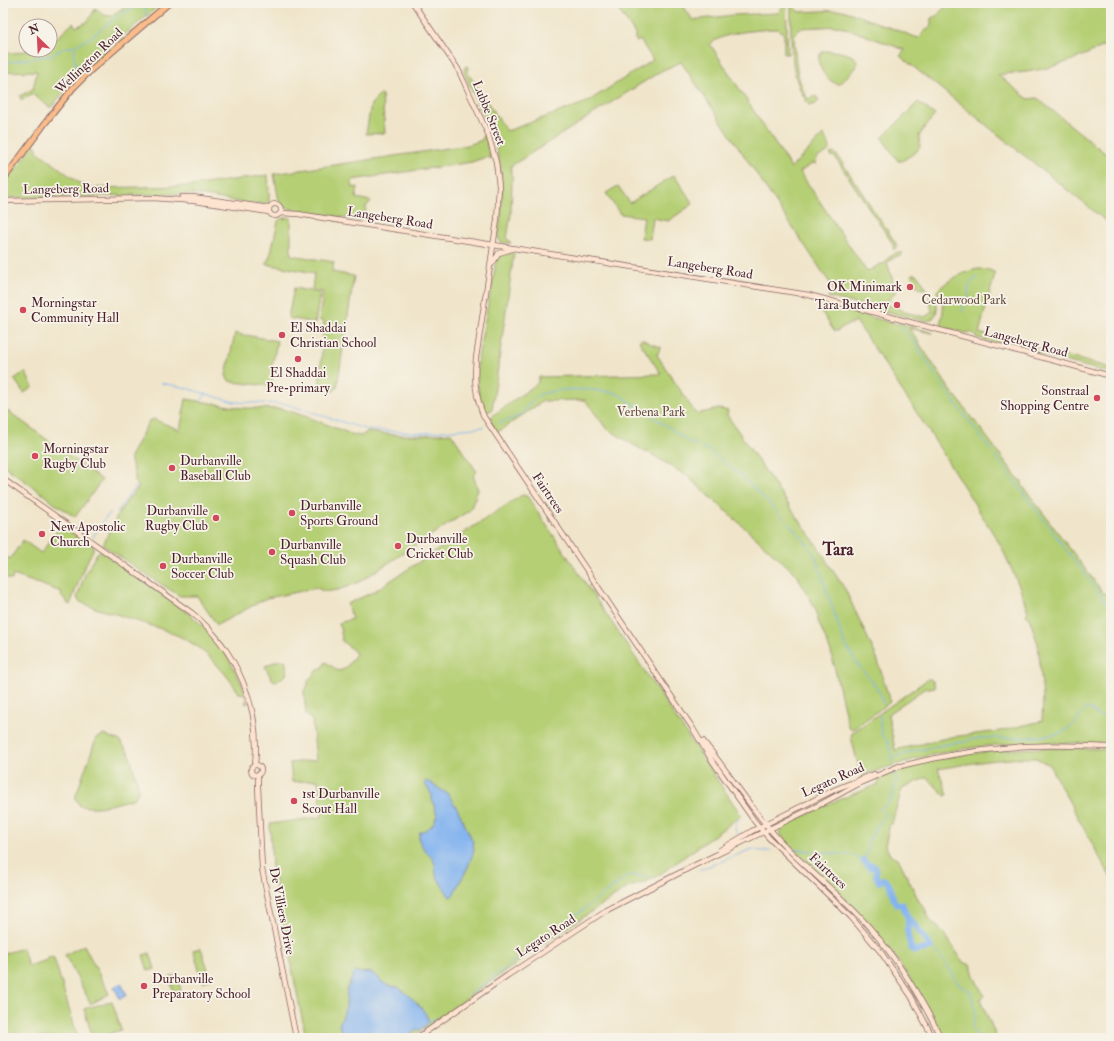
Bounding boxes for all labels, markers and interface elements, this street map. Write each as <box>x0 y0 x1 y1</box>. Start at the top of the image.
north arrow <box>18 18 58 58</box>
text: N <box>26 21 42 38</box>
street label: Wellington Road <box>51 24 127 98</box>
street label: Lubbe Street <box>469 78 509 148</box>
street label: Langeberg Road <box>23 180 110 198</box>
street label: Langeberg Road <box>346 203 434 233</box>
street label: Langeberg Road <box>666 253 754 283</box>
place label: OK Minimark <box>827 279 903 295</box>
marker: OK Minimark <box>905 282 915 292</box>
park label: Cedarwood Park <box>922 292 1007 308</box>
place label: Morningstar Community Hall <box>31 295 120 327</box>
place label: Tara Butchery <box>815 297 889 314</box>
marker: Tara Butchery <box>892 300 902 310</box>
marker: Morningstar Community Hall <box>18 305 28 315</box>
place label: El Shaddai Christian School <box>290 320 377 351</box>
street label: Langeberg Road <box>982 323 1070 361</box>
marker: El Shaddai Christian School <box>277 330 287 340</box>
marker: El Shaddai Pre-primary <box>293 354 303 364</box>
place label: El Shaddai Pre-primary <box>266 365 330 397</box>
place label: Sonstraal Shopping Centre <box>1000 383 1090 415</box>
marker: Sonstraal Shopping Centre <box>1092 393 1102 403</box>
park label: Verbena Park <box>617 404 686 420</box>
place label: Morningstar Rugby Club <box>43 441 109 473</box>
marker: Morningstar Rugby Club <box>30 451 40 461</box>
place label: Durbanville Baseball Club <box>180 453 251 484</box>
marker: Durbanville Baseball Club <box>167 463 177 473</box>
street label: Fairtrees <box>529 470 568 517</box>
place label: Durbanville Sports Ground <box>300 498 379 530</box>
place label: Durbanville Rugby Club <box>145 503 209 535</box>
marker: Durbanville Sports Ground <box>287 508 297 518</box>
marker: Durbanville Rugby Club <box>211 513 221 523</box>
place label: New Apostolic Church <box>50 519 125 550</box>
marker: New Apostolic Church <box>37 529 47 539</box>
place label: Durbanville Cricket Club <box>406 531 473 562</box>
place label: Durbanville Squash Club <box>280 537 346 568</box>
district label: Tara <box>821 539 855 560</box>
marker: Durbanville Cricket Club <box>393 541 403 551</box>
marker: Durbanville Squash Club <box>267 547 277 557</box>
place label: Durbanville Soccer Club <box>171 551 234 582</box>
marker: Durbanville Soccer Club <box>158 561 168 571</box>
street label: Legato Road <box>799 759 867 801</box>
place label: 1st Durbanville Scout Hall <box>302 786 380 817</box>
marker: 1st Durbanville Scout Hall <box>289 796 299 806</box>
street label: Fairtrees <box>806 850 851 893</box>
street label: De Villiers Drive <box>266 866 298 957</box>
street label: Legato Road <box>514 911 579 961</box>
place label: Durbanville Preparatory School <box>152 971 251 1003</box>
marker: Durbanville Preparatory School <box>139 981 149 991</box>

